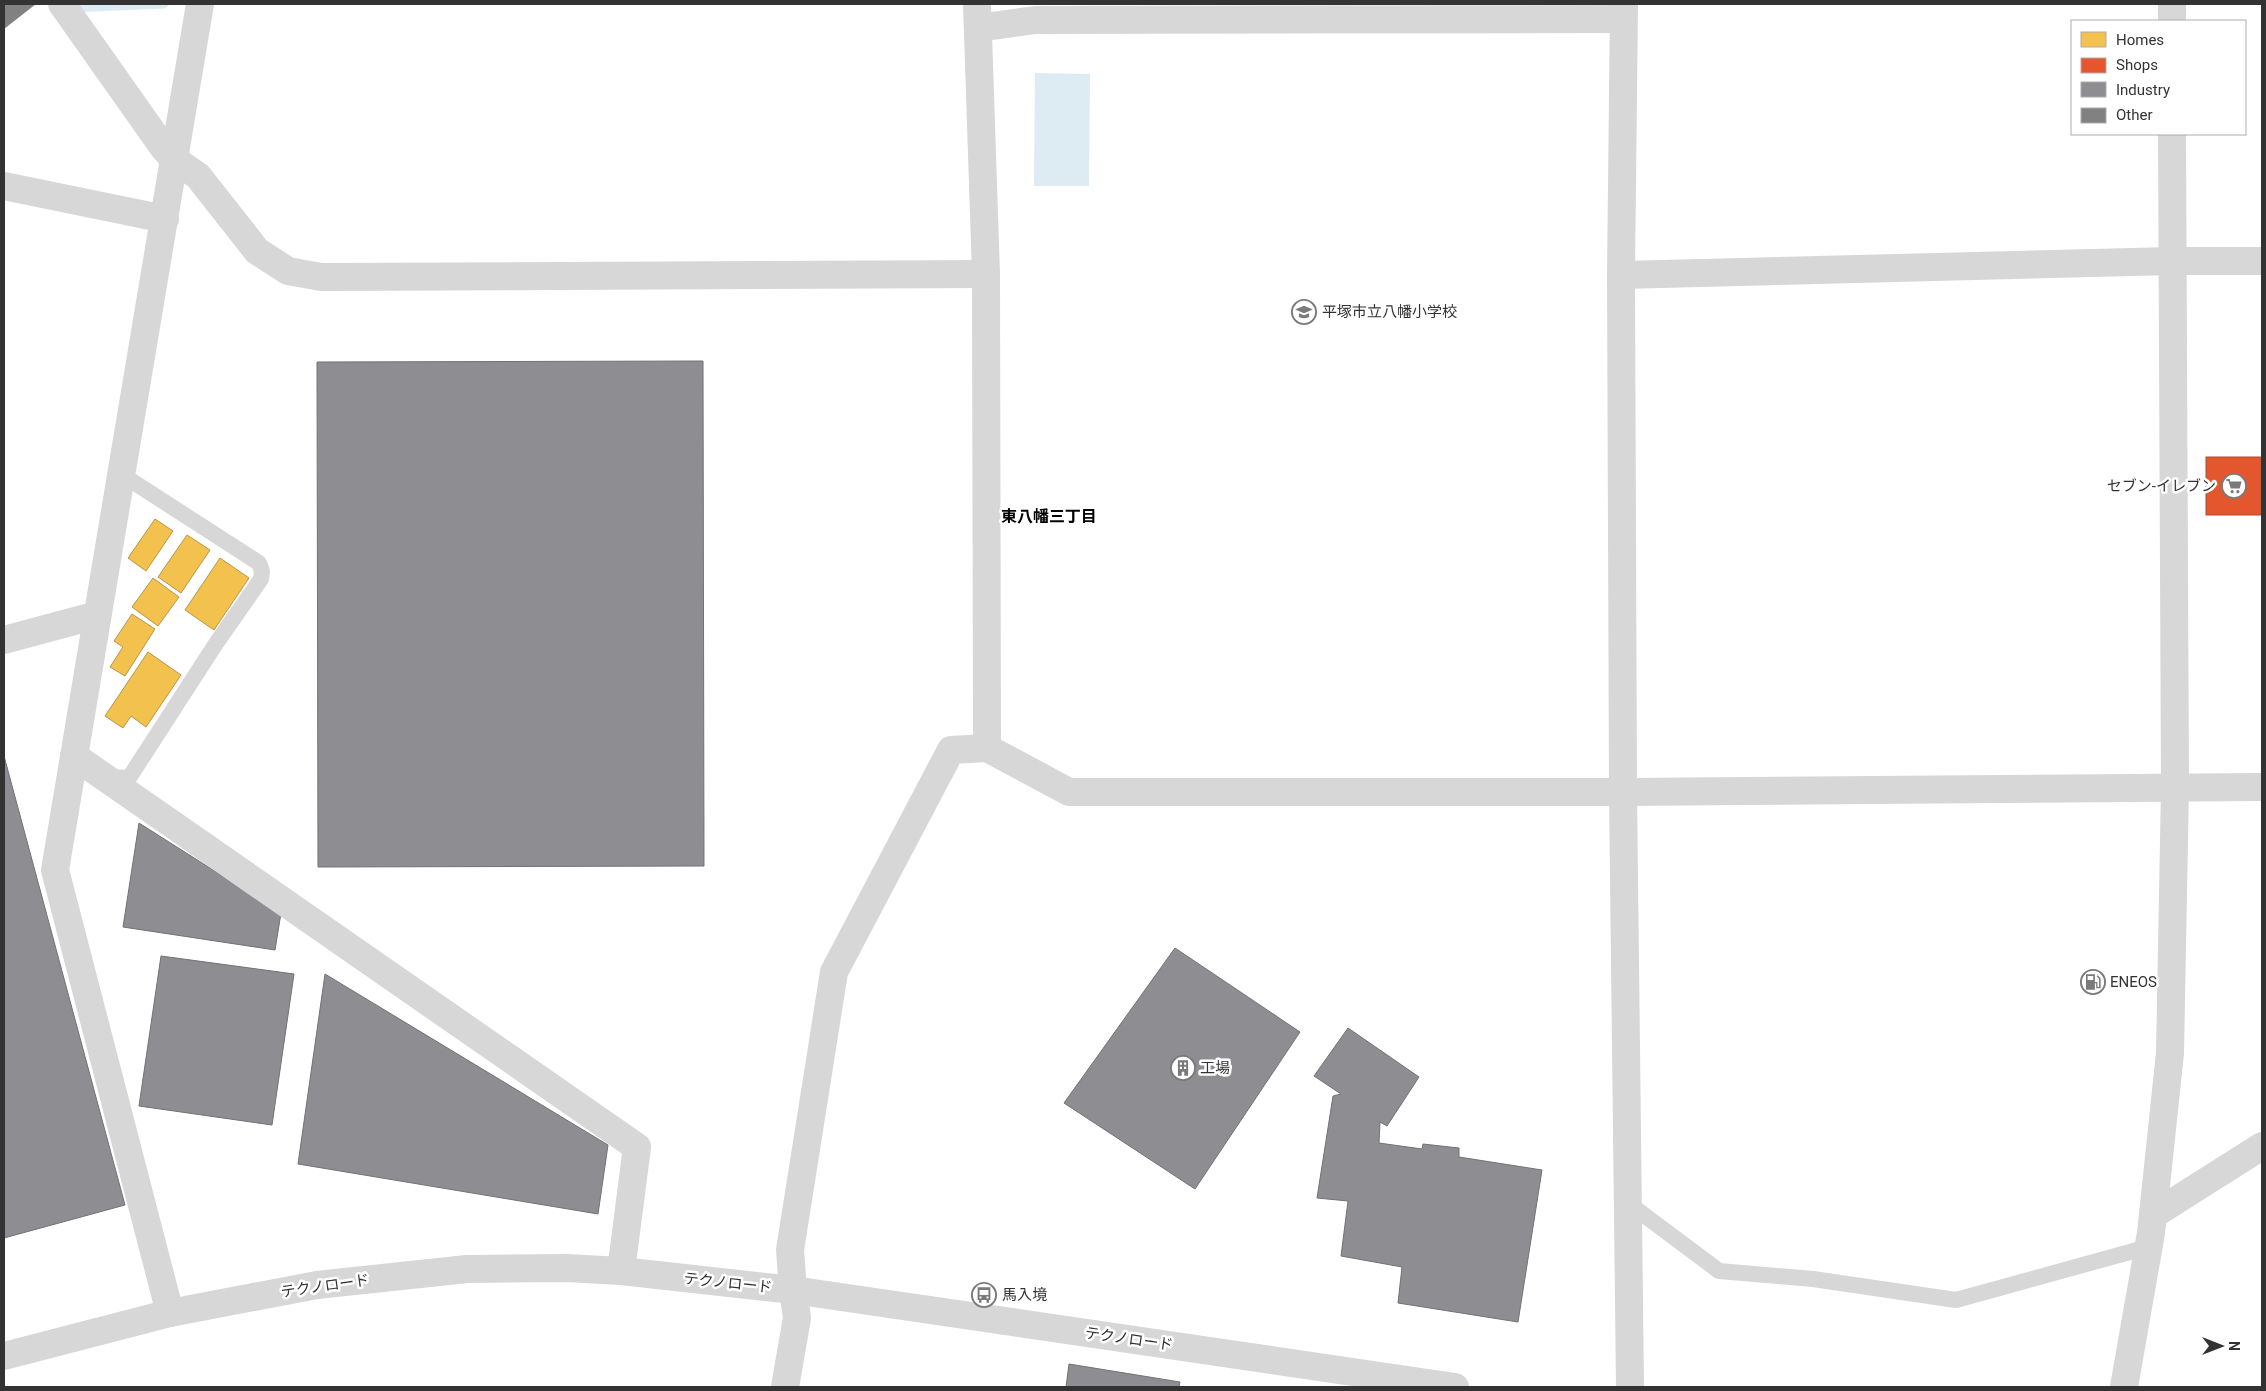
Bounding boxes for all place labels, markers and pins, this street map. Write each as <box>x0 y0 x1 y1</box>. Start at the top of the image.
school or university icon: 平塚市立八幡小学校 <box>1291 299 1317 325</box>
place label: 平塚市立八幡小学校 <box>1322 303 1457 321</box>
supermarket icon: セブン-イレブン <box>2221 473 2247 499</box>
place label: セブン-イレブン <box>2107 477 2216 495</box>
fuel station icon: ENEOS <box>2080 969 2106 995</box>
place label: ENEOS <box>2110 973 2157 991</box>
building icon: 工場 <box>1170 1055 1196 1081</box>
place label: 工場 <box>1200 1059 1230 1077</box>
bus stop icon: 馬入境 <box>971 1282 997 1308</box>
place label: 馬入境 <box>1002 1286 1047 1304</box>

